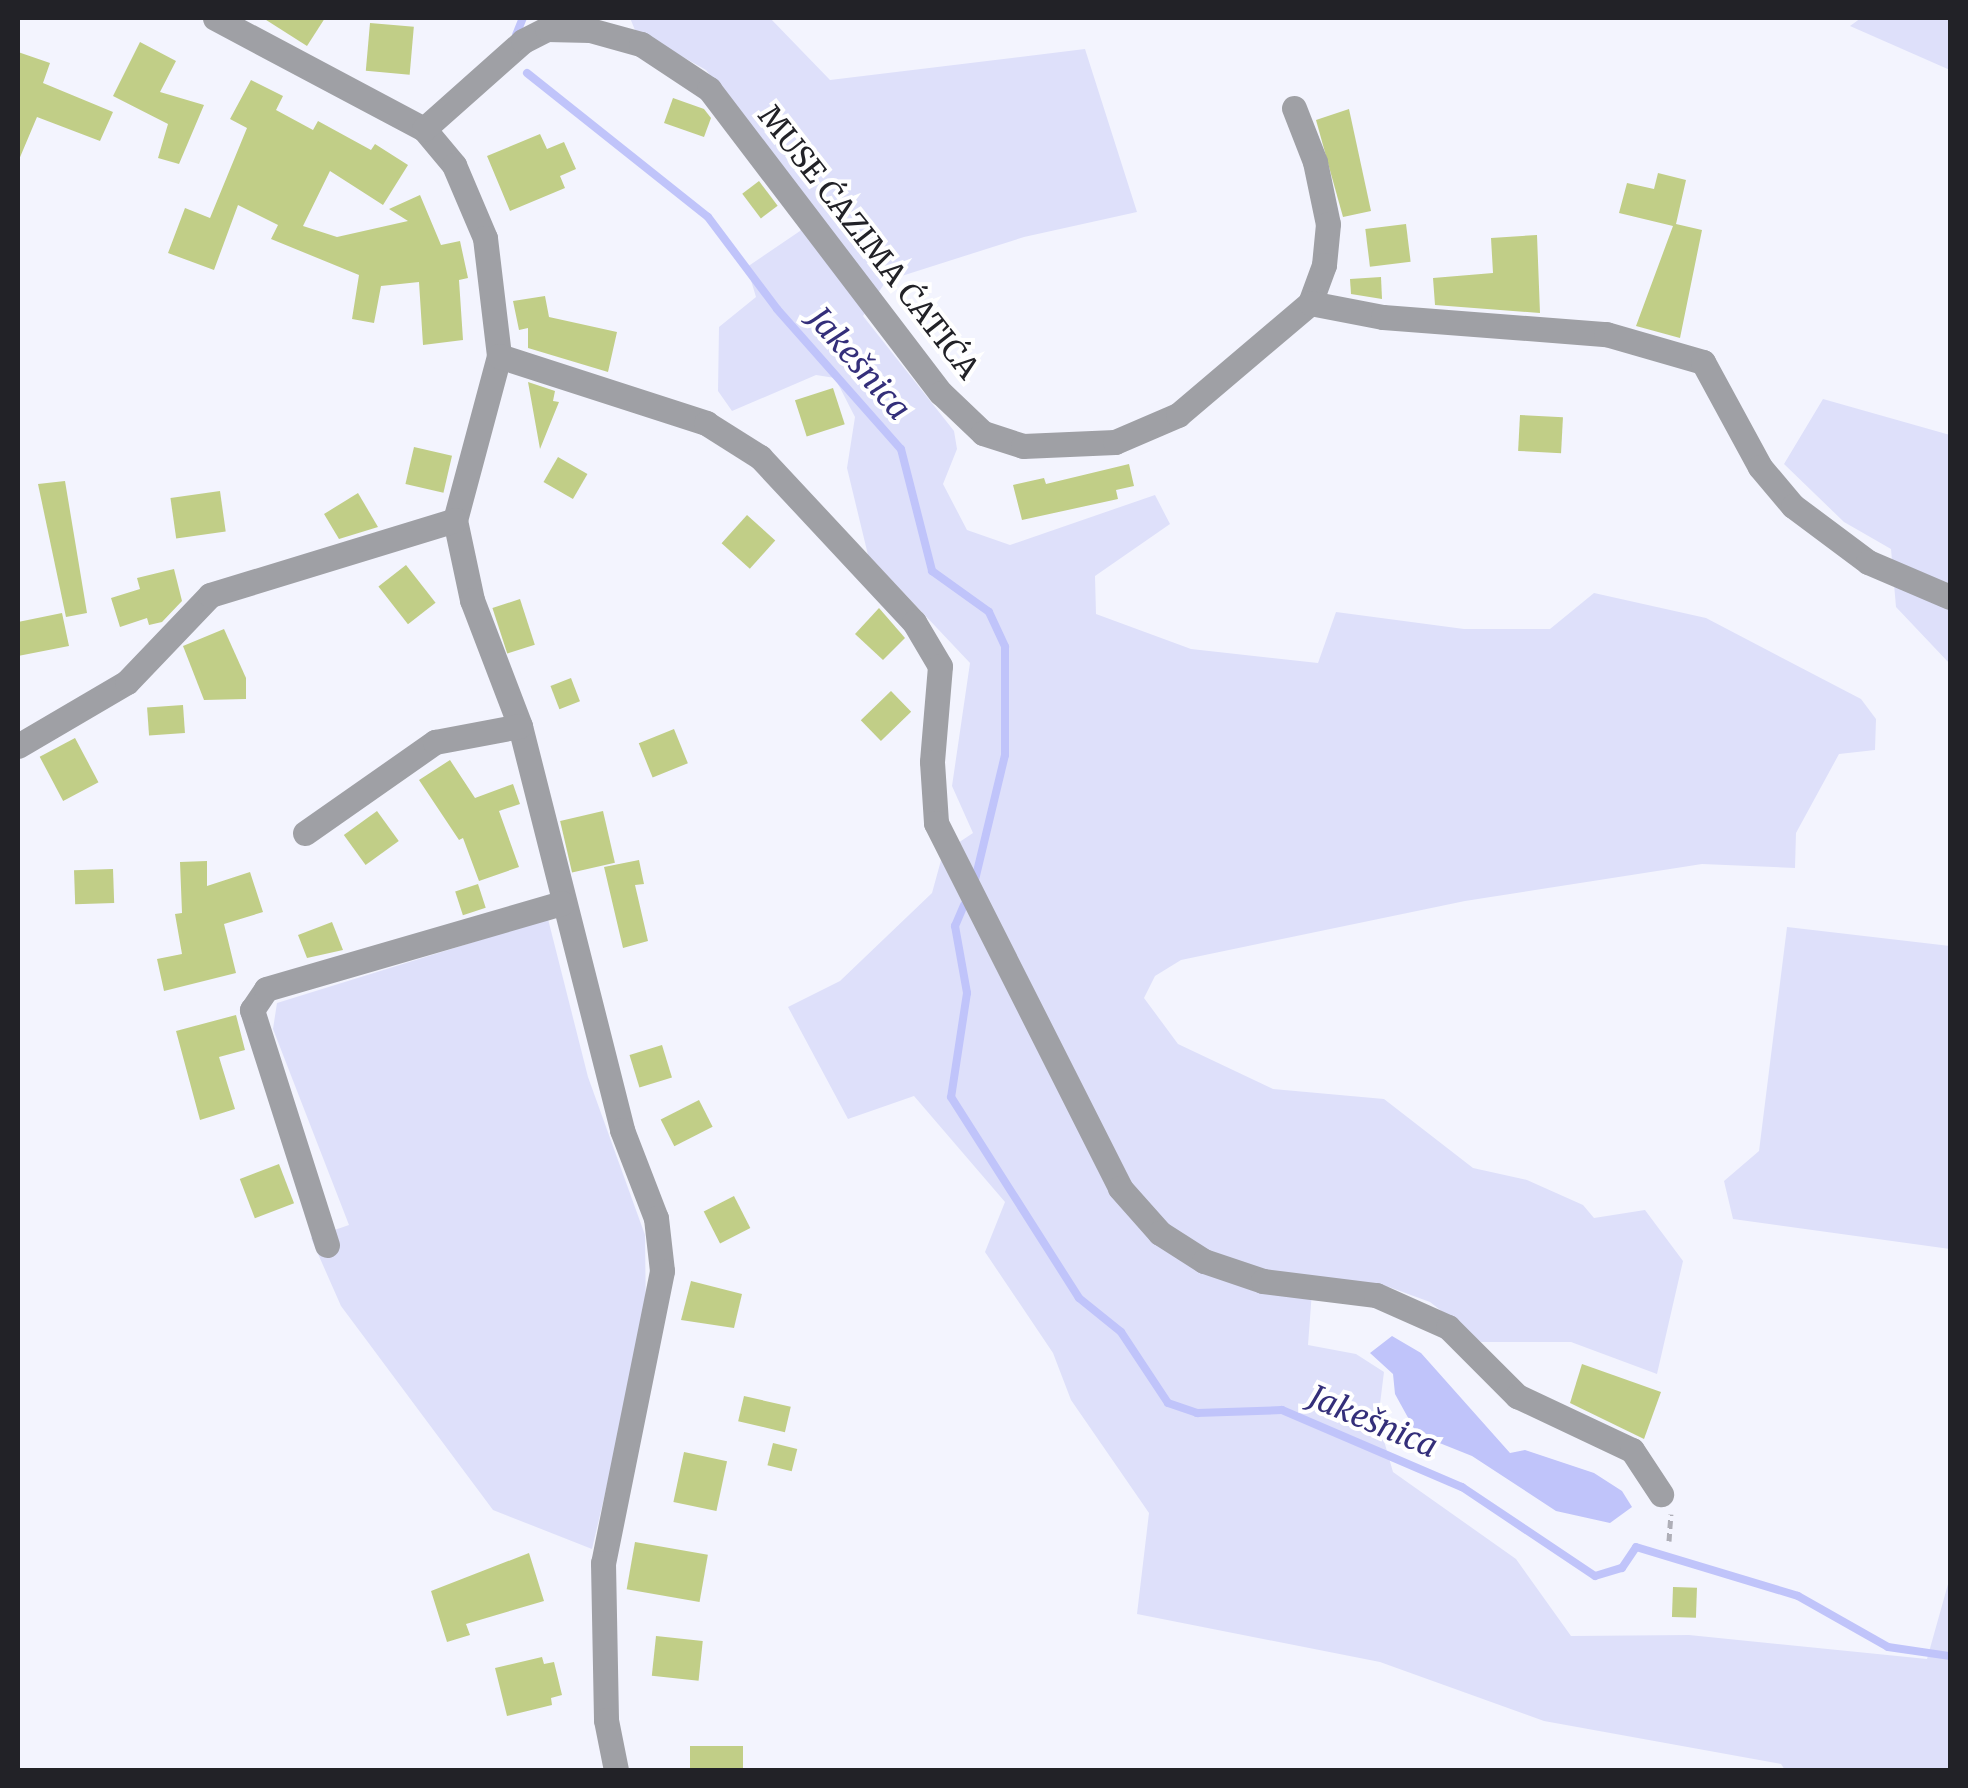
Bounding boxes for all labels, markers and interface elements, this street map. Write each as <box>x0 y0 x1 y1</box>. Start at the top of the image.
street label: MUSE ĆAZIMA ĆATIĆA <box>751 98 987 386</box>
water label: Jakešnica <box>800 300 918 428</box>
water label: Jakešnica <box>1303 1378 1443 1466</box>

